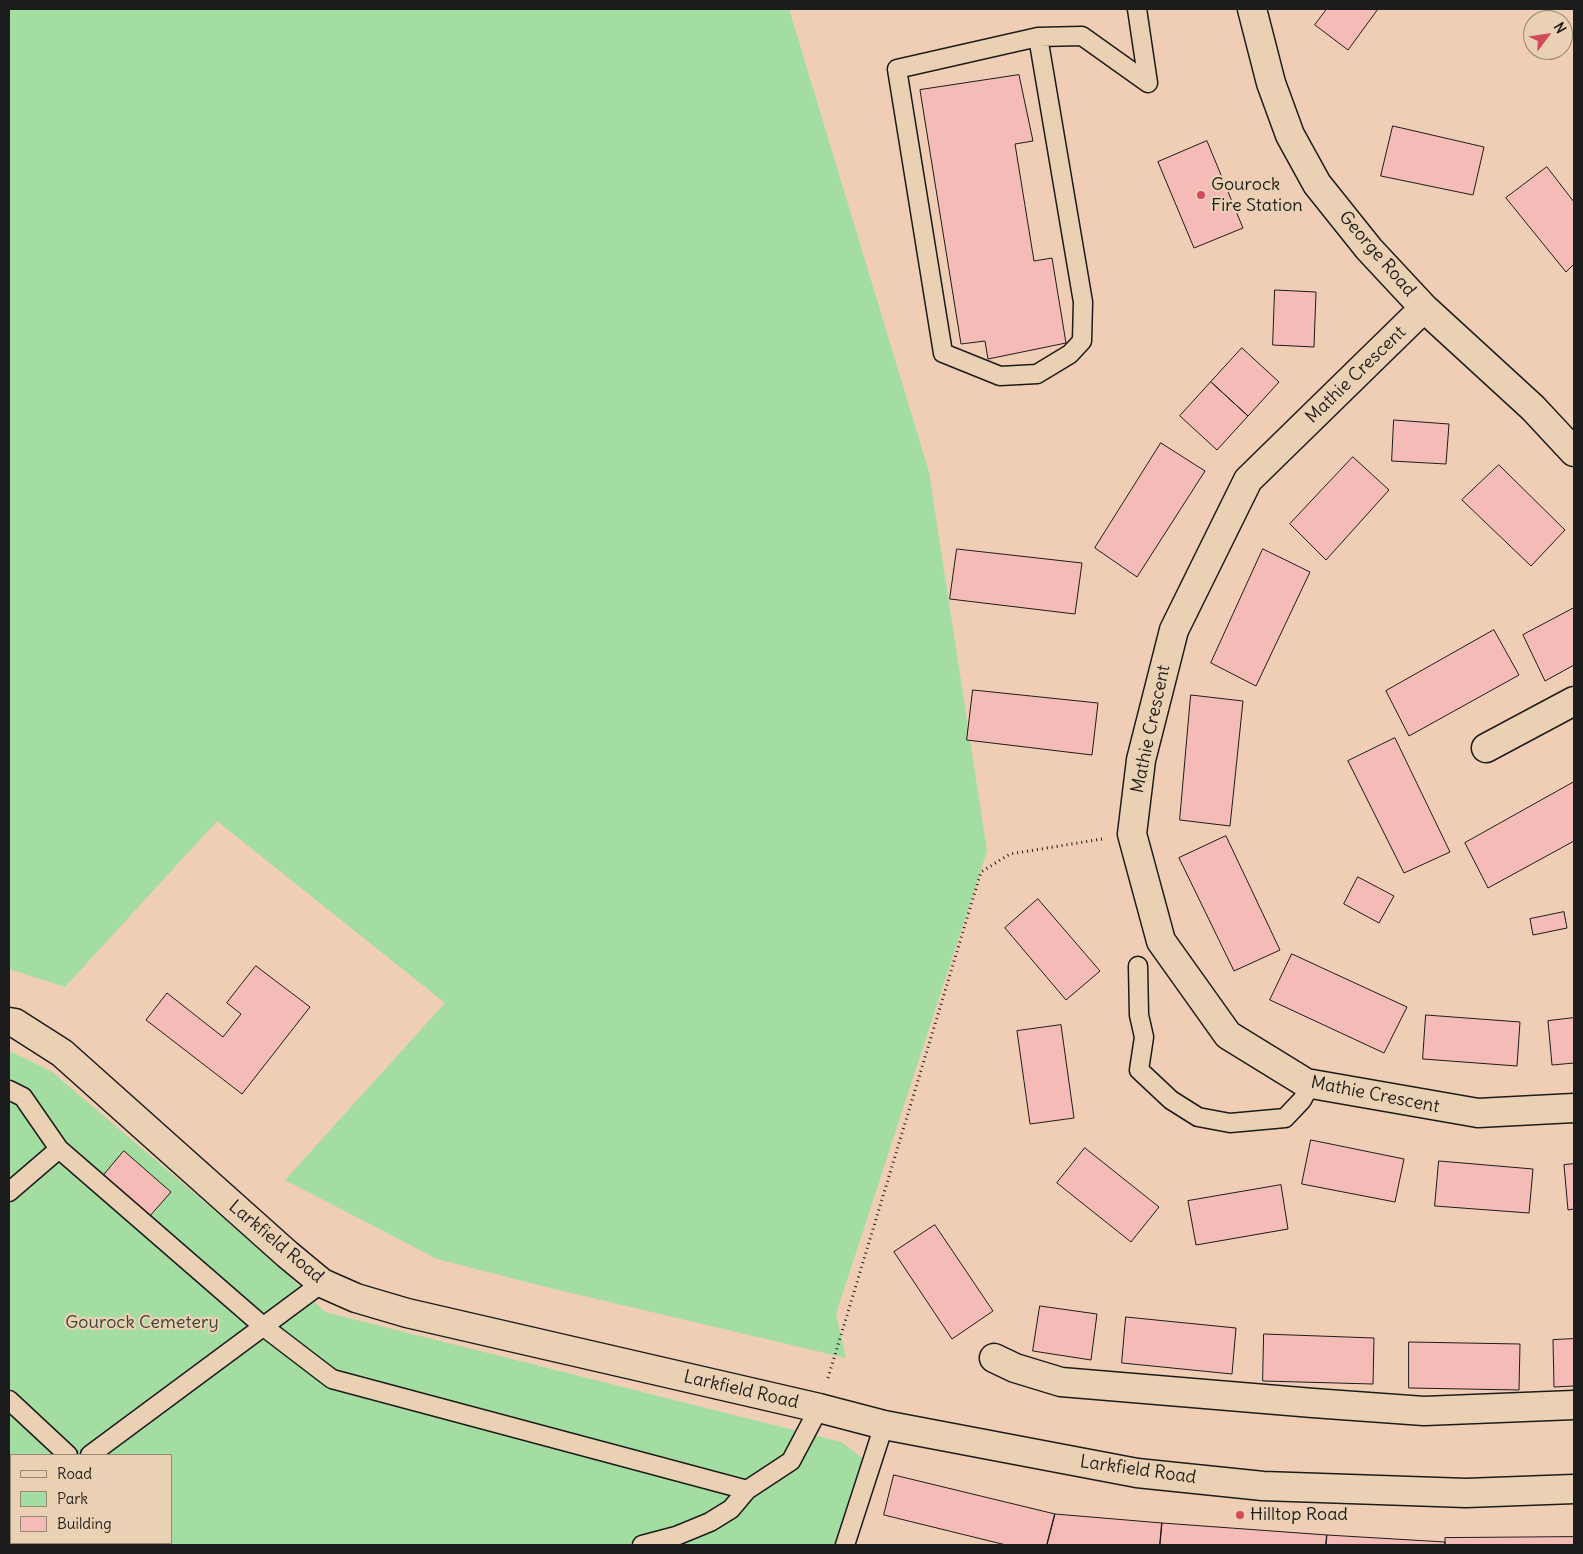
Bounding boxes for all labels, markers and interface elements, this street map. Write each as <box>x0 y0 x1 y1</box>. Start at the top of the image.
north arrow <box>1523 10 1573 60</box>
text: N <box>1550 19 1570 37</box>
place label: Gourock Fire Station <box>1211 174 1303 216</box>
marker: Gourock Fire Station <box>1195 189 1207 201</box>
street label: George Road <box>1334 207 1420 301</box>
street label: Mathie Crescent <box>1302 322 1410 428</box>
street label: Mathie Crescent <box>1127 663 1175 795</box>
street label: Mathie Crescent <box>1309 1072 1441 1118</box>
street label: Larkfield Road <box>224 1196 328 1288</box>
park label: Gourock Cemetery <box>65 1312 219 1334</box>
street label: Larkfield Road <box>681 1366 801 1414</box>
street label: Larkfield Road <box>1078 1451 1198 1489</box>
legend <box>10 1454 172 1544</box>
text: Road <box>57 1464 92 1483</box>
text: Park <box>57 1489 88 1508</box>
place label: Hilltop Road <box>1250 1504 1348 1526</box>
marker: Hilltop Road <box>1234 1509 1246 1521</box>
text: Building <box>57 1514 112 1533</box>

